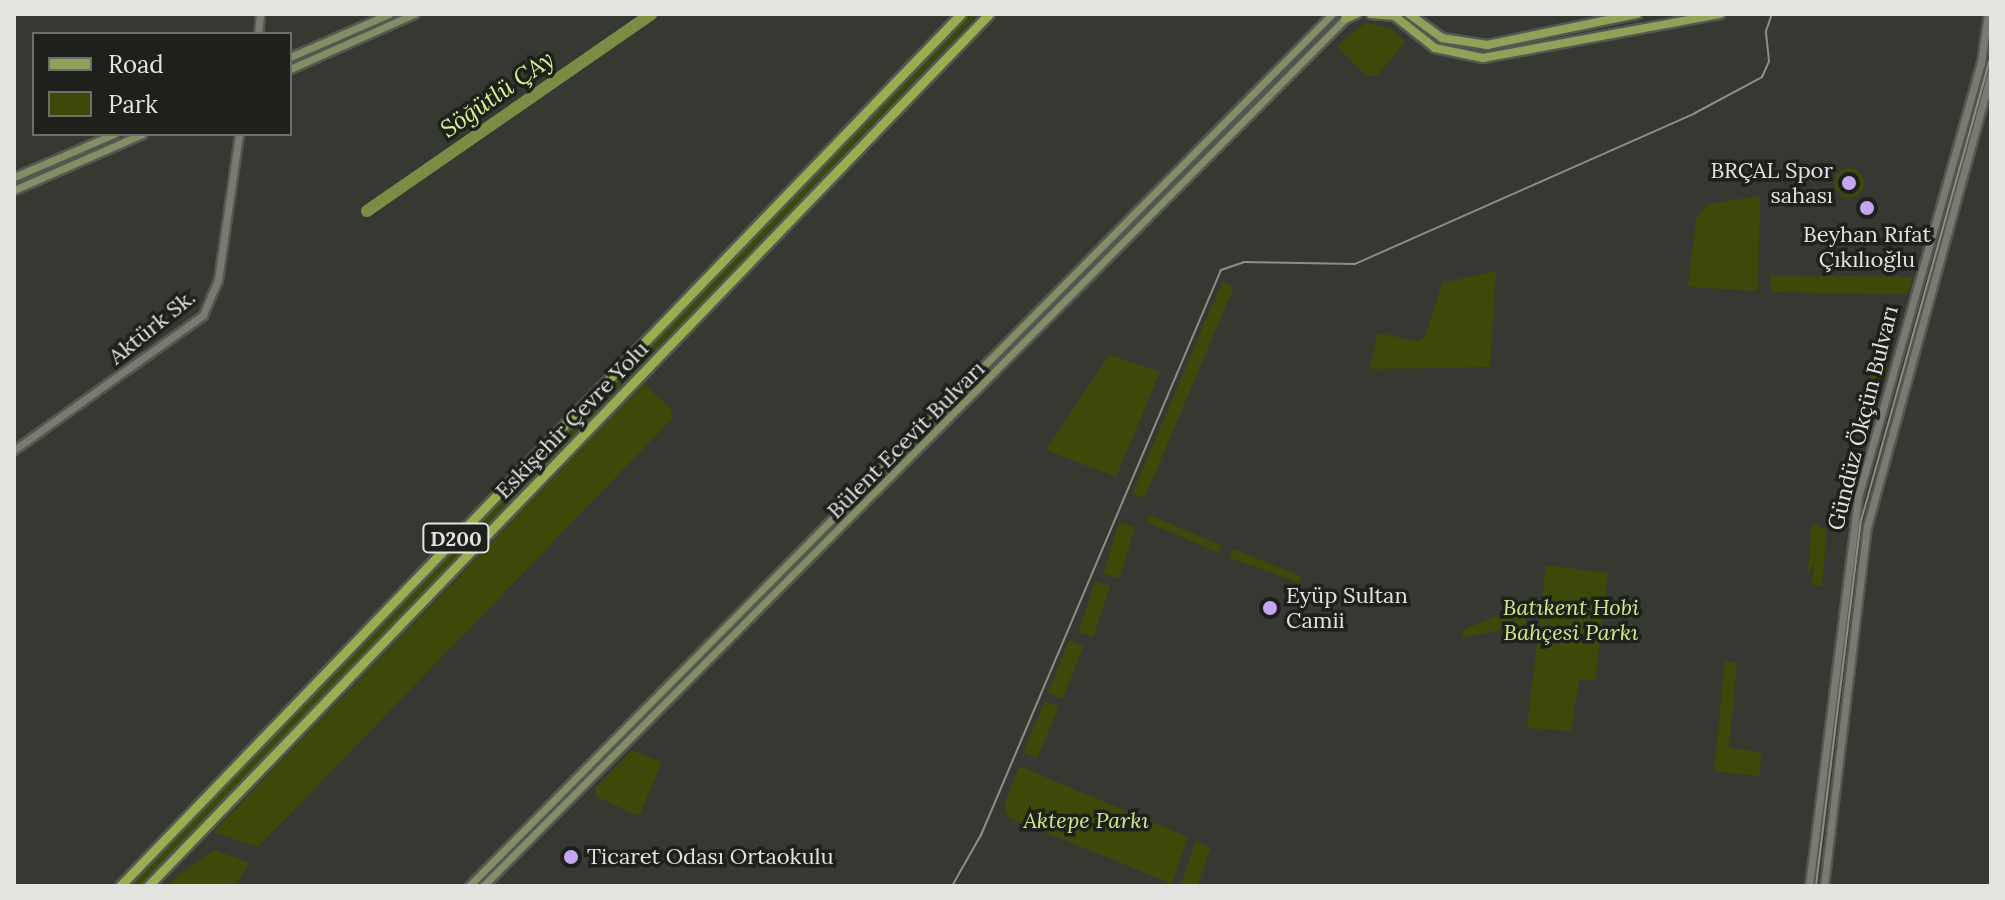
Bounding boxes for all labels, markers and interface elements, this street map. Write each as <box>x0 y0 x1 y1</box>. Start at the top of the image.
legend <box>32 32 292 136</box>
water label: Söğütlü ÇAy <box>435 44 559 144</box>
text: Road <box>108 49 164 80</box>
text: Park <box>108 89 158 120</box>
place label: BRÇAL Spor sahası <box>1710 157 1833 208</box>
marker: BRÇAL Spor sahası <box>1840 174 1858 192</box>
marker: Beyhan Rıfat Çıkılıoğlu <box>1858 199 1876 217</box>
place label: Beyhan Rıfat Çıkılıoğlu <box>1803 221 1931 272</box>
street label: Aktürk Sk. <box>103 284 201 370</box>
street label: Gündüz Ökçün Bulvarı <box>1822 303 1904 533</box>
street label: Eskişehir Çevre Yolu <box>490 336 654 504</box>
street label: Bülent Ecevit Bulvarı <box>822 356 990 524</box>
road number: D200 <box>422 522 490 554</box>
place label: Eyüp Sultan Camii <box>1286 582 1408 634</box>
park label: Batıkent Hobi Bahçesi Parkı <box>1503 594 1639 646</box>
marker: Eyüp Sultan Camii <box>1261 599 1279 617</box>
park label: Aktepe Parkı <box>1023 808 1149 834</box>
place label: Ticaret Odası Ortaokulu <box>587 844 834 870</box>
marker: Ticaret Odası Ortaokulu <box>562 848 580 866</box>

